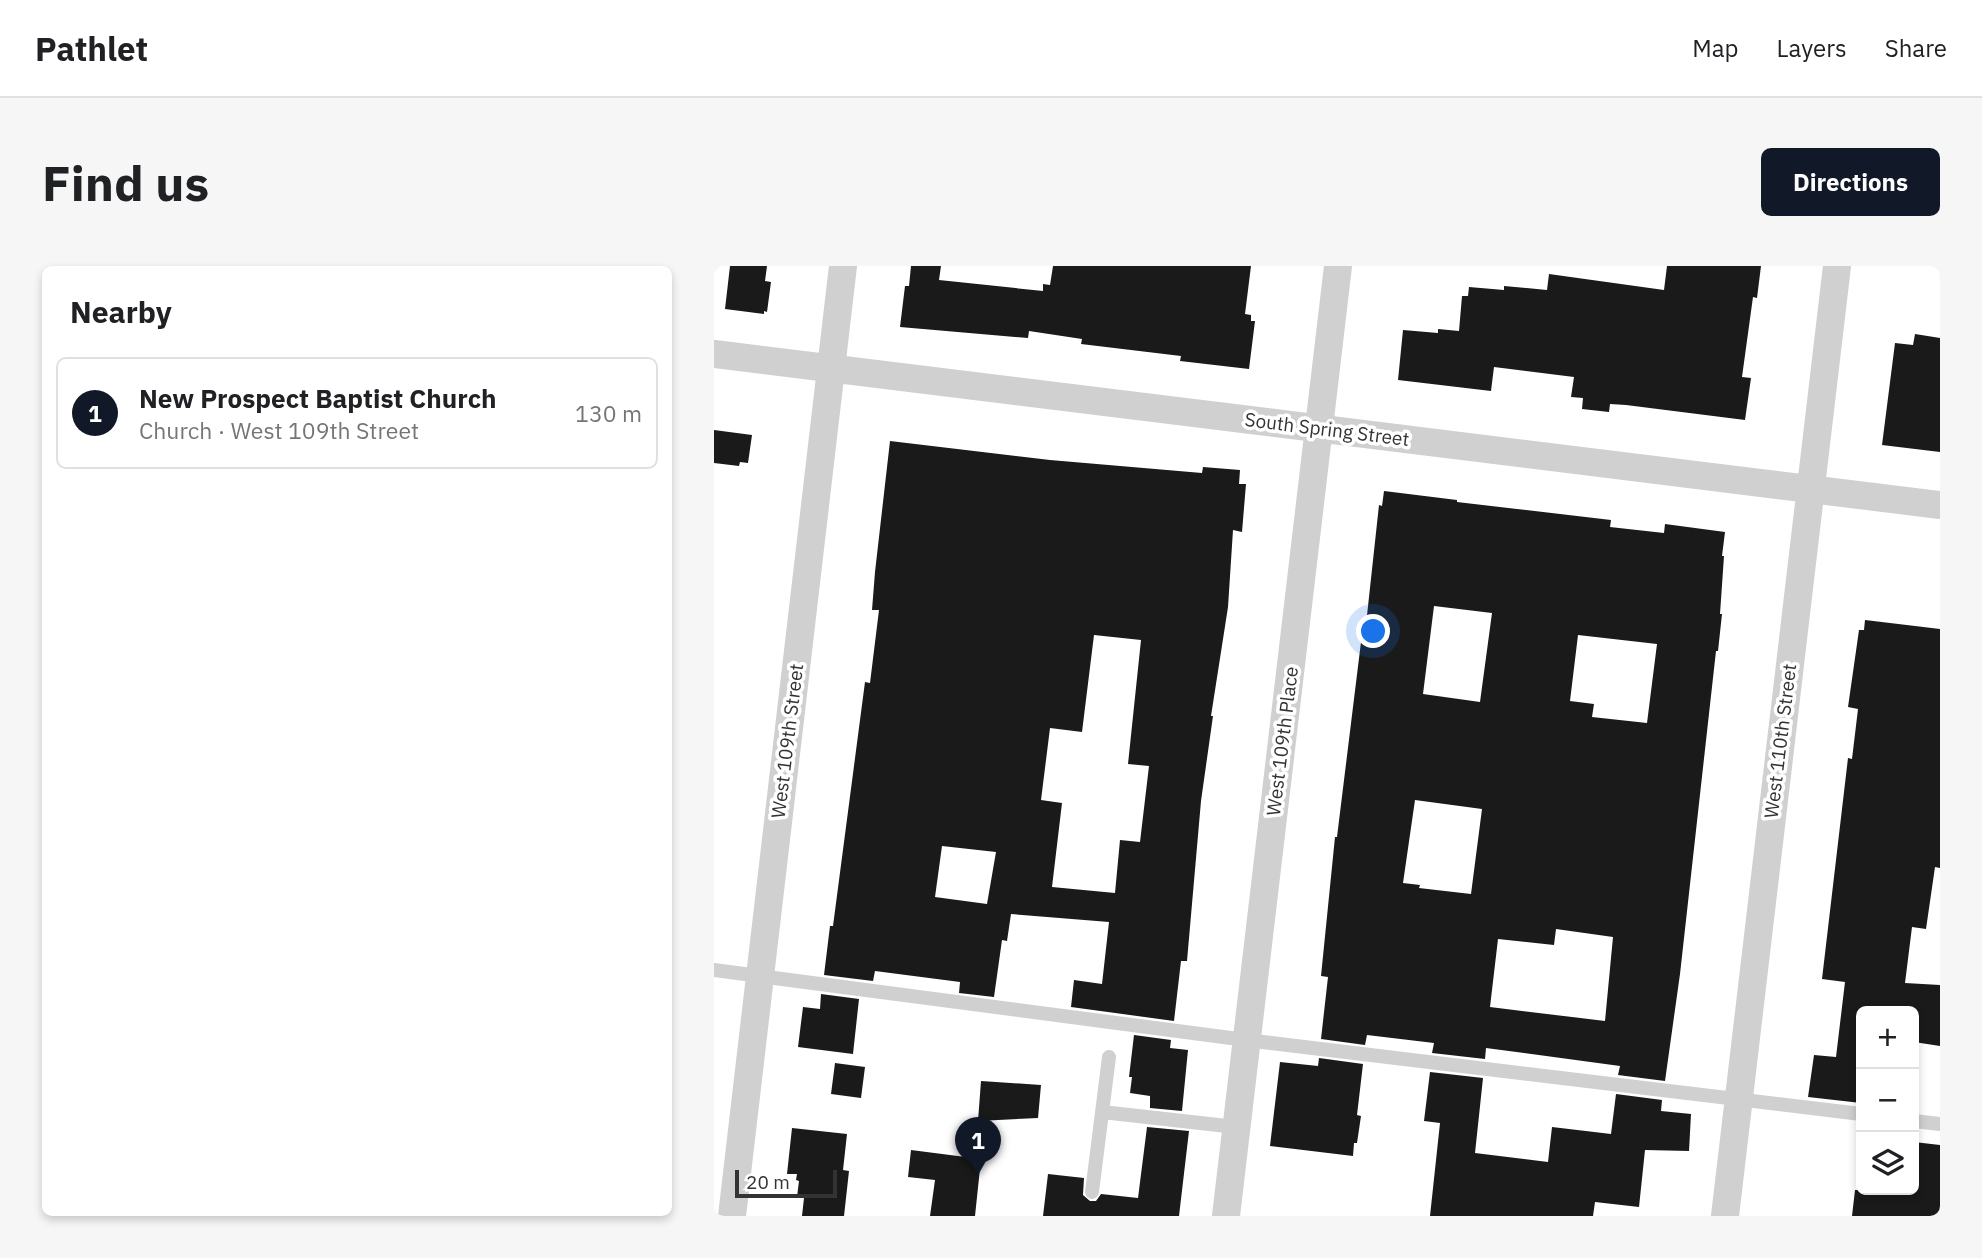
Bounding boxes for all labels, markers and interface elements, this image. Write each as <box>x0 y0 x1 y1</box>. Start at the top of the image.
text: Pathlet <box>35 27 148 70</box>
text: Map <box>1692 32 1739 64</box>
text: Layers <box>1777 32 1847 64</box>
text: Share <box>1885 32 1947 64</box>
button: Directions <box>1761 148 1940 216</box>
text: Find us <box>42 151 209 214</box>
text: Nearby <box>70 292 172 331</box>
text: New Prospect Baptist Church <box>139 381 497 415</box>
text: 1 <box>88 398 102 428</box>
text: 130 m <box>575 398 642 428</box>
street label: South Spring Street <box>1243 407 1411 451</box>
text: Church · West 109th Street <box>139 415 419 445</box>
your location <box>1356 614 1390 648</box>
street label: West 109th Street <box>766 662 808 820</box>
street label: West 110th Street <box>1759 662 1801 820</box>
street label: West 109th Place <box>1261 665 1303 817</box>
map controls <box>1856 1006 1919 1195</box>
button: + <box>1856 1006 1919 1069</box>
button: − <box>1856 1069 1919 1132</box>
pin: 1 <box>955 1117 1001 1175</box>
button: layers <box>1856 1132 1919 1195</box>
scale bar <box>735 1167 836 1199</box>
text: 20 m <box>746 1170 790 1194</box>

